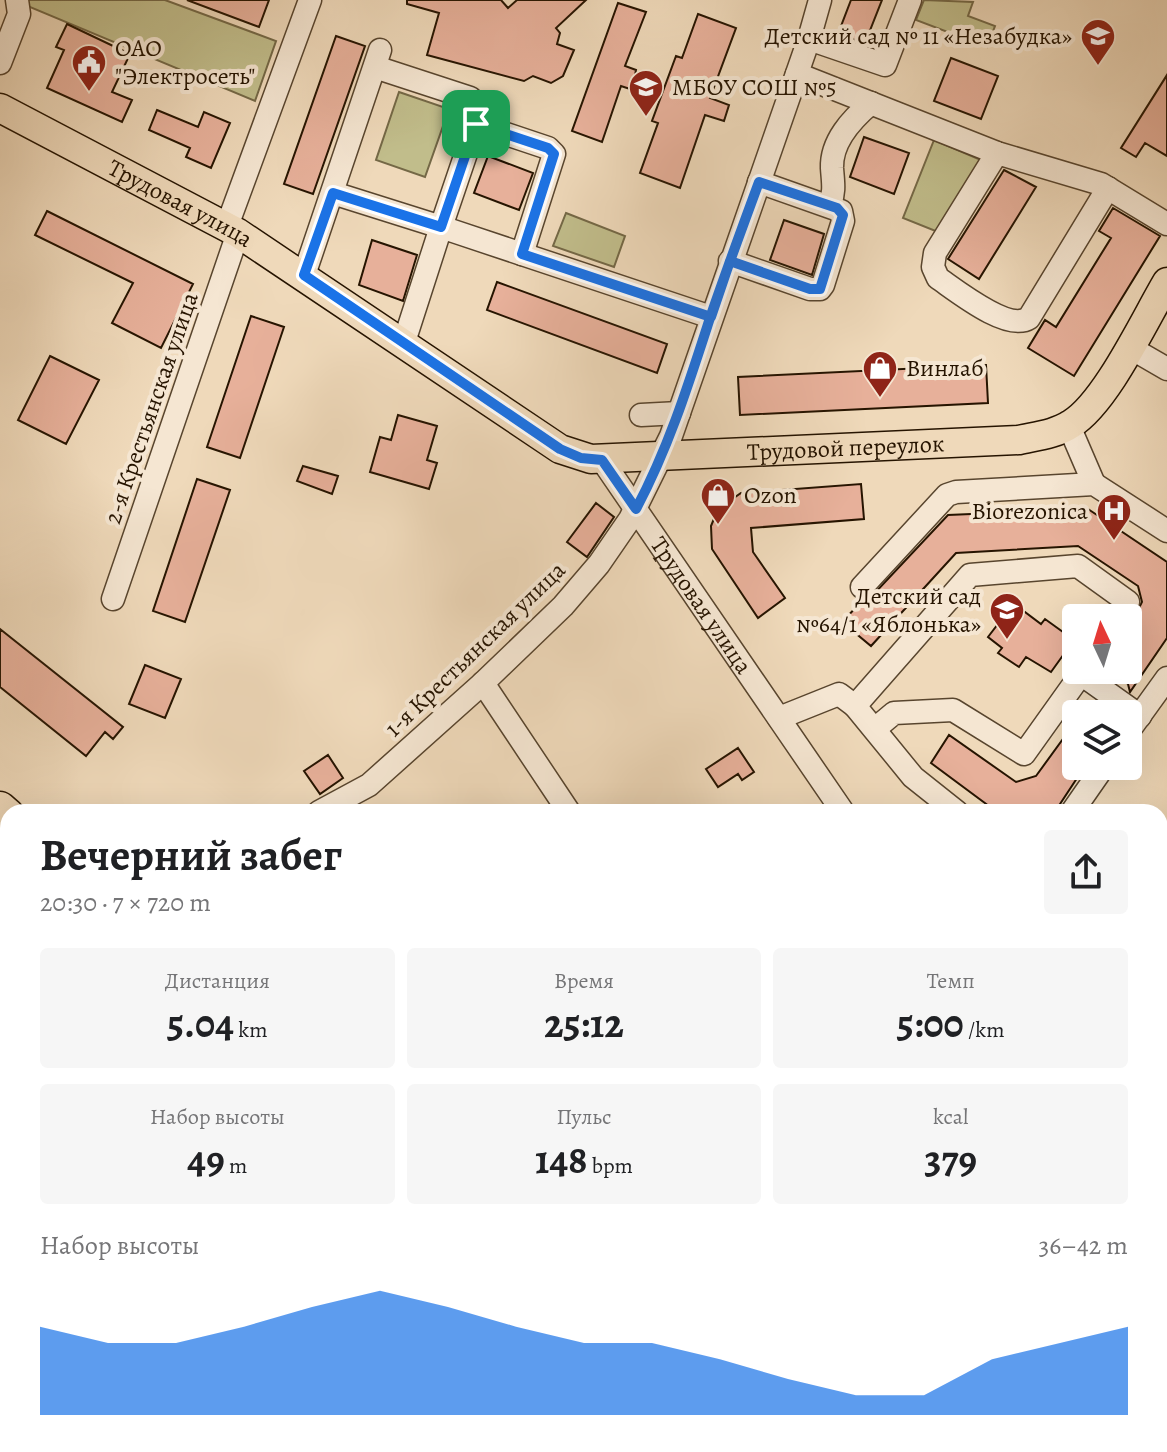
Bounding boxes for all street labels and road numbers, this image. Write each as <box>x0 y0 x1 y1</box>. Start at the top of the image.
street label: Трудовая улица <box>102 152 259 255</box>
street label: 2-я Крестьянская улица <box>96 288 206 528</box>
street label: Трудовой переулок <box>746 427 945 468</box>
street label: Трудовая улица <box>643 530 760 680</box>
street label: 1-я Крестьянская улица <box>378 554 572 744</box>

